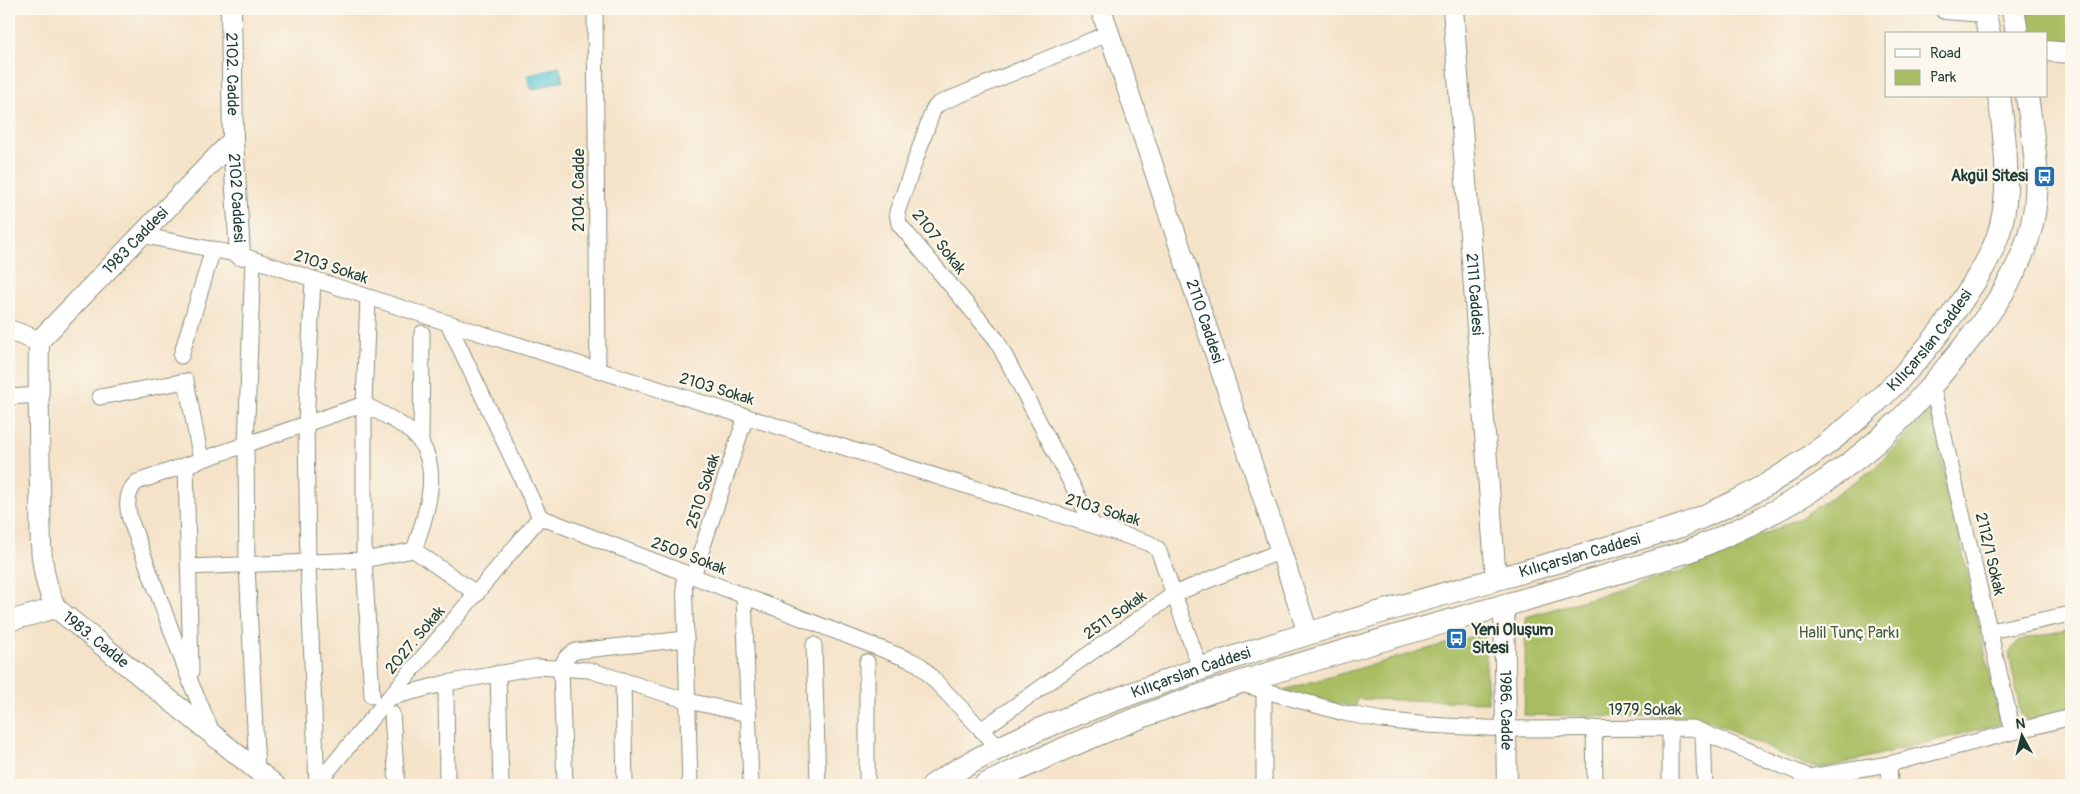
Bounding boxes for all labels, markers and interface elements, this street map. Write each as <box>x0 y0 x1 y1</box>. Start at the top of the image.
street label: 2102. Cadde <box>221 32 243 116</box>
legend <box>1885 32 2048 98</box>
text: Road <box>1930 44 1961 63</box>
text: Park <box>1930 68 1957 87</box>
street label: 2104. Cadde <box>569 148 589 232</box>
street label: 2102 Caddesi <box>224 153 249 243</box>
bus stop icon: Akgül Sitesi <box>2032 164 2056 188</box>
place label: Akgül Sitesi <box>1951 166 2028 186</box>
street label: 1983 Caddesi <box>98 203 173 279</box>
street label: 2107 Sokak <box>907 206 971 279</box>
street label: 2103 Sokak <box>291 246 371 289</box>
street label: 2111 Caddesi <box>1461 252 1488 336</box>
street label: 2110 Caddesi <box>1181 277 1228 366</box>
street label: Kılıçarslan Caddesi <box>1883 286 1977 396</box>
street label: 2103 Sokak <box>677 368 757 410</box>
street label: 2510 Sokak <box>682 451 725 531</box>
street label: 2103 Sokak <box>1063 489 1143 531</box>
street label: 2112/1 Sokak <box>1971 511 2009 598</box>
street label: Kılıçarslan Caddesi <box>1517 529 1643 582</box>
street label: 2509 Sokak <box>649 533 730 580</box>
street label: 2511 Sokak <box>1080 586 1151 644</box>
street label: 2027. Sokak <box>381 602 450 678</box>
street label: 1983. Cadde <box>58 607 133 673</box>
place label: Yeni Oluşum Sitesi <box>1471 620 1553 658</box>
park label: Halil Tunç Parkı <box>1798 623 1900 643</box>
bus stop icon: Yeni Oluşum Sitesi <box>1444 627 1468 651</box>
street label: Kılıçarslan Caddesi <box>1128 643 1253 703</box>
street label: 1986. Cadde <box>1495 670 1516 750</box>
street label: 1979 Sokak <box>1608 700 1682 720</box>
north arrow <box>1998 712 2048 762</box>
text: N <box>2015 715 2026 733</box>

